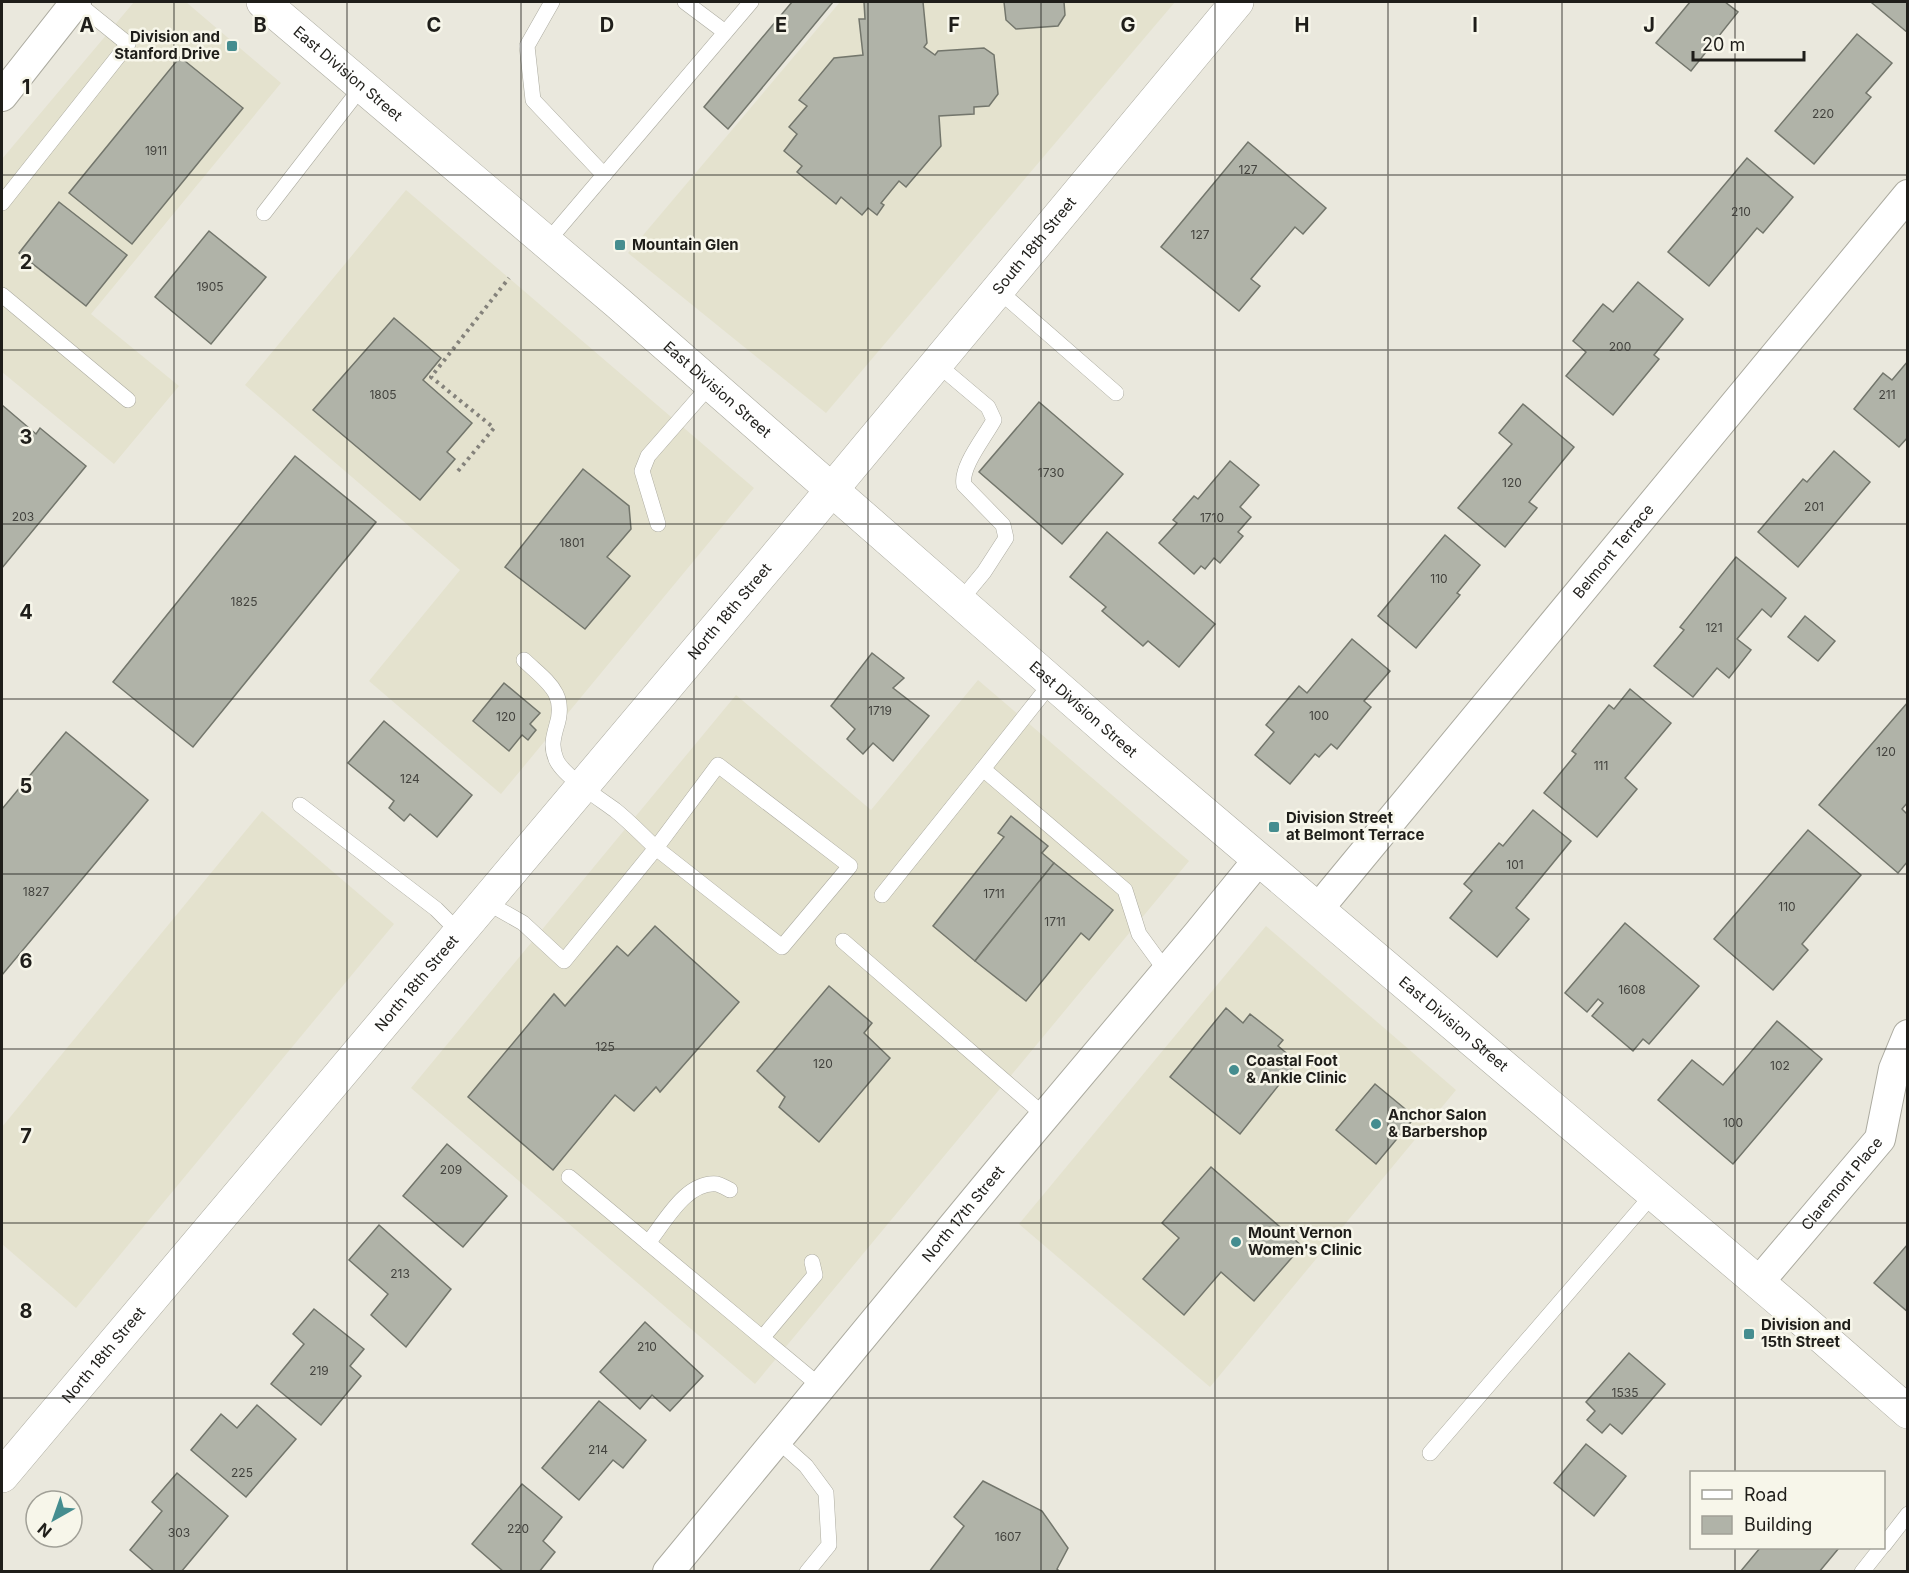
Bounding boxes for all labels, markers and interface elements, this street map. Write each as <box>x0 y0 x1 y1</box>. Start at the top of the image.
text: A <box>80 13 95 37</box>
text: B <box>253 13 267 37</box>
text: C <box>427 13 441 37</box>
text: D <box>600 13 614 37</box>
text: E <box>775 13 787 37</box>
text: F <box>948 13 960 37</box>
text: G <box>1120 13 1136 37</box>
text: H <box>1295 13 1309 37</box>
text: I <box>1472 13 1478 37</box>
text: J <box>1643 13 1655 37</box>
street label: East Division Street <box>290 22 406 125</box>
scale bar <box>1693 24 1804 62</box>
place label: Division and Stanford Drive <box>114 27 220 63</box>
text: 20 m <box>1702 34 1745 55</box>
marker: Division and Stanford Drive <box>225 39 239 53</box>
text: 1 <box>22 75 30 99</box>
house number: 220 <box>1812 106 1834 121</box>
house number: 1911 <box>145 143 167 158</box>
house number: 127 <box>1239 162 1258 177</box>
street label: South 18th Street <box>988 193 1080 298</box>
house number: 210 <box>1731 204 1751 219</box>
house number: 127 <box>1191 227 1210 242</box>
place label: Mountain Glen <box>632 235 739 254</box>
marker: Mountain Glen <box>613 238 627 252</box>
text: 2 <box>20 250 32 274</box>
house number: 1905 <box>196 279 224 294</box>
street label: East Division Street <box>660 337 775 442</box>
house number: 200 <box>1609 339 1631 354</box>
house number: 1805 <box>369 387 397 402</box>
house number: 211 <box>1878 387 1896 402</box>
text: 3 <box>20 425 32 449</box>
house number: 1730 <box>1038 465 1064 480</box>
house number: 120 <box>1502 475 1522 490</box>
house number: 201 <box>1804 499 1824 514</box>
street label: Belmont Terrace <box>1569 500 1658 602</box>
house number: 203 <box>12 509 34 524</box>
house number: 1710 <box>1200 510 1224 525</box>
house number: 1801 <box>560 535 584 550</box>
street label: North 18th Street <box>683 559 775 663</box>
house number: 110 <box>1430 571 1448 586</box>
house number: 1825 <box>231 594 257 609</box>
text: 4 <box>19 600 33 624</box>
house number: 121 <box>1705 620 1723 635</box>
street label: East Division Street <box>1026 657 1141 761</box>
house number: 1719 <box>868 703 892 718</box>
house number: 100 <box>1309 708 1329 723</box>
house number: 120 <box>496 709 516 724</box>
house number: 120 <box>1876 744 1896 759</box>
house number: 111 <box>1594 758 1608 773</box>
house number: 124 <box>400 771 420 786</box>
text: 5 <box>20 774 32 798</box>
place label: Division Street at Belmont Terrace <box>1286 808 1424 844</box>
marker: Division Street at Belmont Terrace <box>1267 820 1281 834</box>
house number: 101 <box>1506 857 1524 872</box>
house number: 1827 <box>23 884 49 899</box>
house number: 1711 <box>983 886 1005 901</box>
house number: 110 <box>1778 899 1796 914</box>
house number: 1711 <box>1044 914 1066 929</box>
street label: North 18th Street <box>370 931 462 1035</box>
text: 6 <box>20 949 33 973</box>
street label: East Division Street <box>1395 972 1512 1075</box>
house number: 1608 <box>1618 982 1646 997</box>
house number: 125 <box>595 1039 615 1054</box>
place label: Coastal Foot & Ankle Clinic <box>1246 1051 1347 1087</box>
house number: 120 <box>813 1056 833 1071</box>
house number: 102 <box>1770 1058 1790 1073</box>
marker: Coastal Foot & Ankle Clinic <box>1227 1063 1241 1077</box>
place label: Anchor Salon & Barbershop <box>1388 1105 1488 1141</box>
house number: 100 <box>1723 1115 1743 1130</box>
marker: Anchor Salon & Barbershop <box>1369 1117 1383 1131</box>
text: 7 <box>20 1124 32 1148</box>
street label: Claremont Place <box>1797 1133 1887 1234</box>
house number: 209 <box>440 1162 462 1177</box>
street label: North 17th Street <box>918 1162 1008 1266</box>
place label: Mount Vernon Women's Clinic <box>1248 1223 1362 1259</box>
marker: Mount Vernon Women's Clinic <box>1229 1235 1243 1249</box>
house number: 213 <box>390 1266 410 1281</box>
text: 8 <box>19 1299 33 1323</box>
street label: North 18th Street <box>57 1303 149 1407</box>
place label: Division and 15th Street <box>1761 1315 1851 1351</box>
marker: Division and 15th Street <box>1742 1327 1756 1341</box>
house number: 210 <box>637 1339 657 1354</box>
house number: 219 <box>309 1363 329 1378</box>
house number: 1535 <box>1612 1385 1638 1400</box>
house number: 214 <box>588 1442 608 1457</box>
house number: 225 <box>231 1465 253 1480</box>
legend <box>1690 1471 1885 1549</box>
text: Road <box>1744 1484 1787 1505</box>
north arrow <box>24 1489 84 1549</box>
text: Building <box>1744 1514 1812 1535</box>
text: N <box>33 1519 55 1542</box>
house number: 220 <box>507 1521 529 1536</box>
house number: 303 <box>168 1525 190 1540</box>
house number: 1607 <box>995 1529 1021 1544</box>

